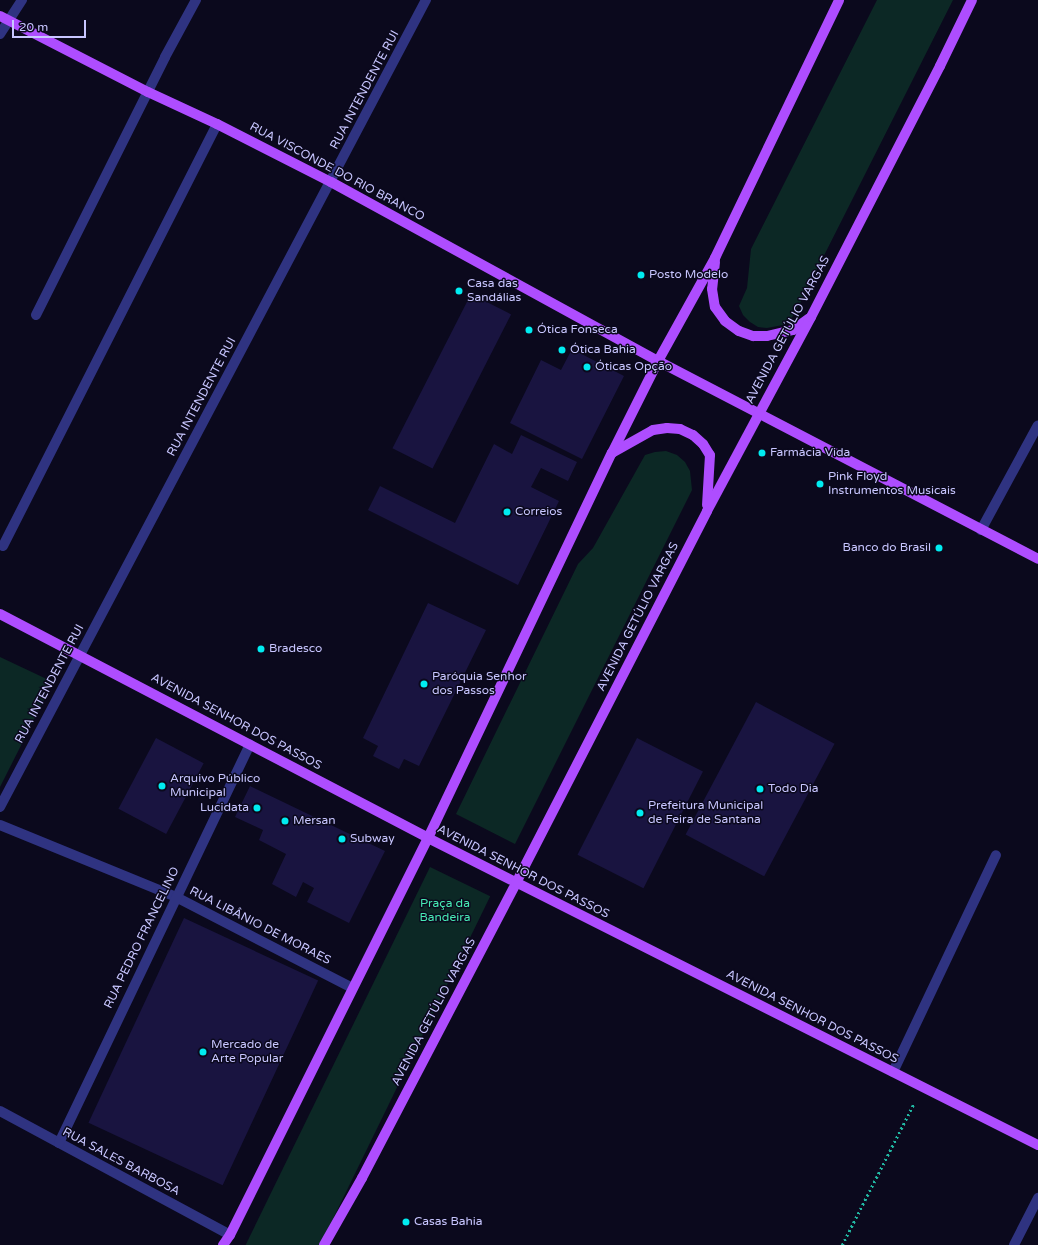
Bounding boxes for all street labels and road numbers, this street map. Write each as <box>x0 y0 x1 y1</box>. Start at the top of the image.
street label: RUA INTENDENTE RUI <box>328 28 402 152</box>
street label: RUA VISCONDE DO RIO BRANCO <box>247 120 427 224</box>
street label: AVENIDA GETÚLIO VARGAS <box>743 254 833 406</box>
street label: RUA INTENDENTE RUI <box>165 335 239 459</box>
street label: AVENIDA GETÚLIO VARGAS <box>594 540 682 694</box>
street label: RUA INTENDENTE RUI <box>13 622 87 746</box>
street label: AVENIDA SENHOR DOS PASSOS <box>148 671 324 773</box>
street label: AVENIDA SENHOR DOS PASSOS <box>435 822 611 922</box>
street label: RUA PEDRO FRANCELINO <box>101 865 183 1011</box>
street label: RUA LIBÂNIO DE MORAES <box>187 884 333 968</box>
street label: AVENIDA GETÚLIO VARGAS <box>389 936 479 1088</box>
street label: AVENIDA SENHOR DOS PASSOS <box>724 967 900 1067</box>
street label: RUA SALES BARBOSA <box>60 1125 182 1199</box>

